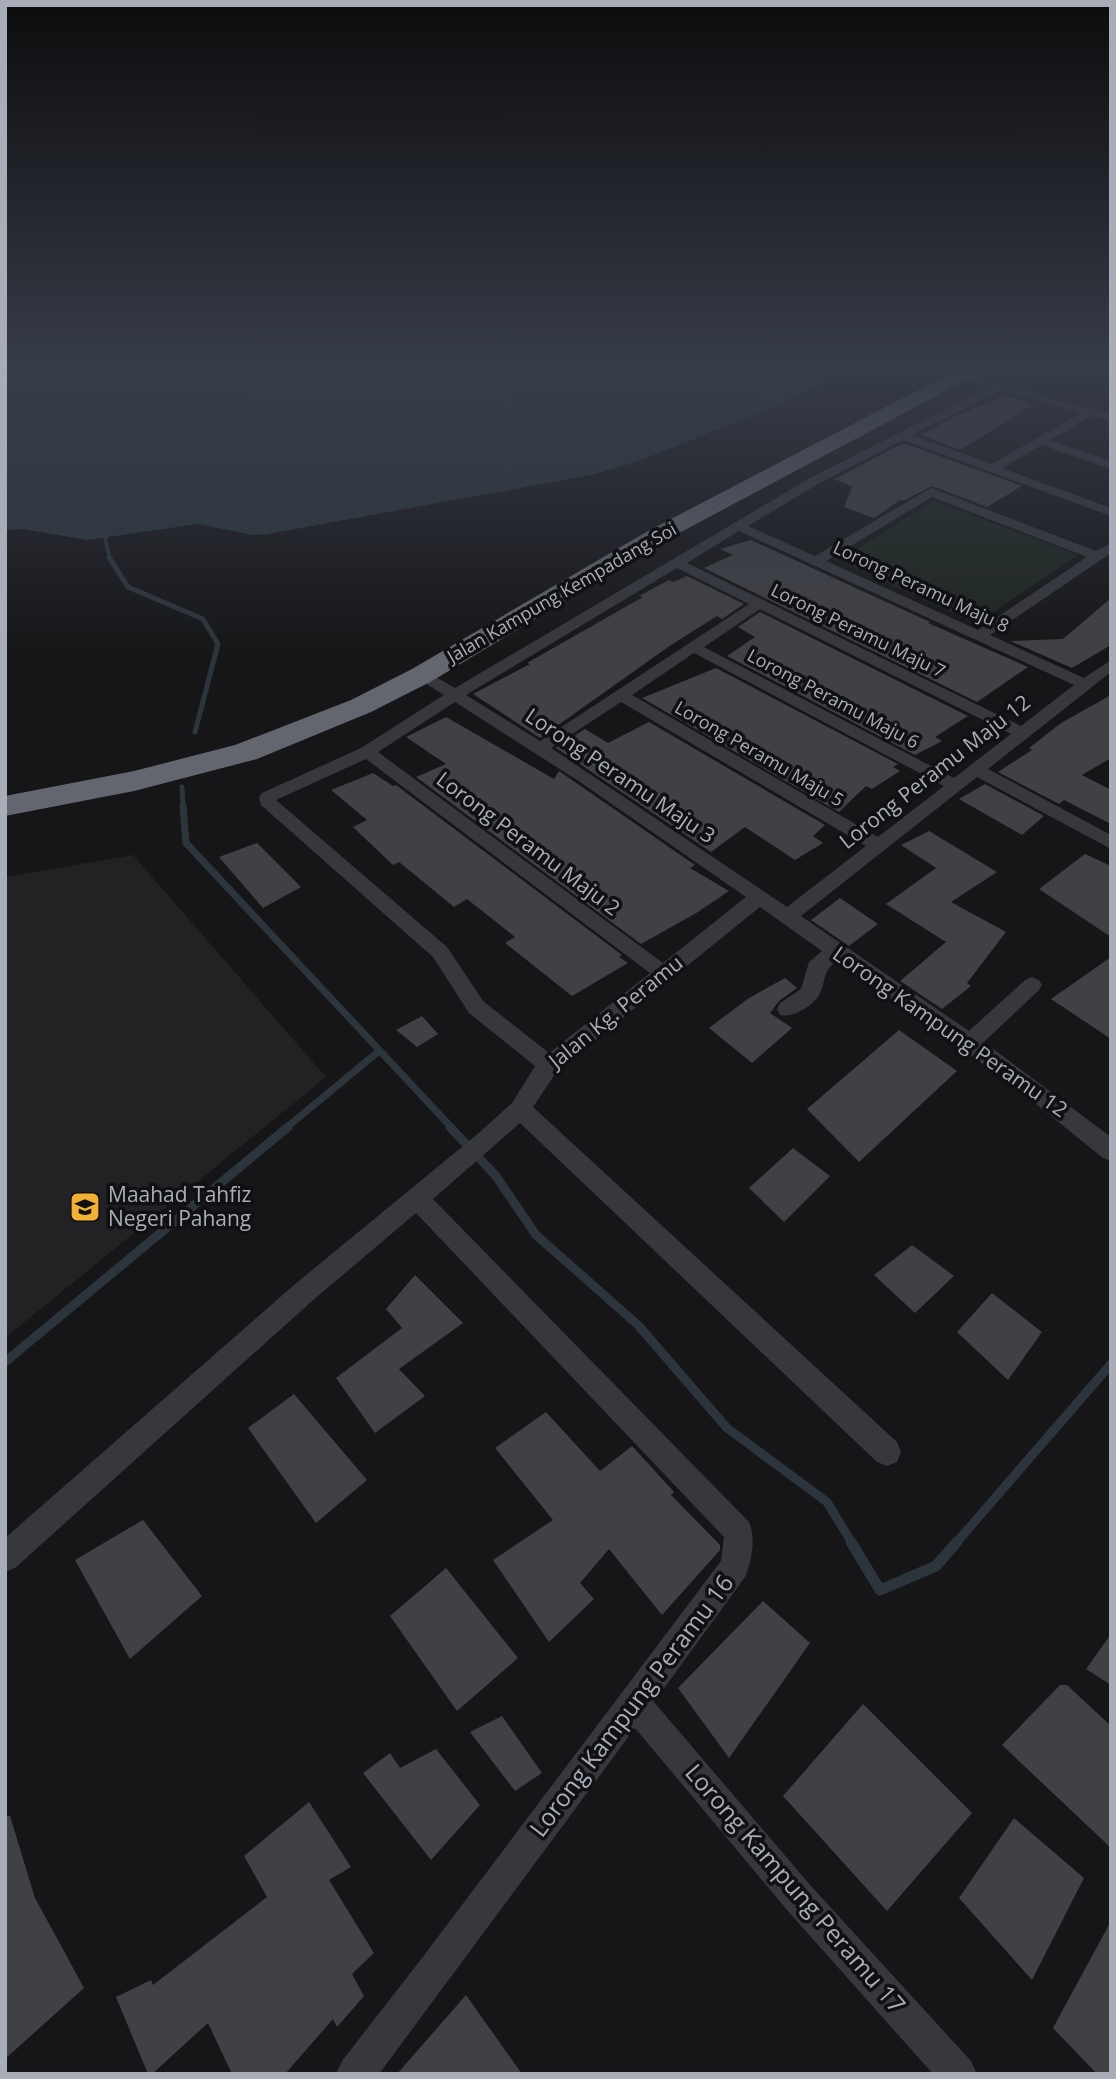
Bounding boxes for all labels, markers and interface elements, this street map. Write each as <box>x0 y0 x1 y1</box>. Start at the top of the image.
street label: Jalan Kampung Kempadang Soi <box>441 517 680 669</box>
street label: Lorong Peramu Maju 8 <box>830 535 1013 637</box>
street label: Lorong Peramu Maju 7 <box>767 577 950 683</box>
street label: Lorong Peramu Maju 6 <box>743 643 924 754</box>
street label: Lorong Peramu Maju 12 <box>833 688 1036 855</box>
street label: Lorong Peramu Maju 5 <box>671 695 848 811</box>
street label: Lorong Peramu Maju 3 <box>520 701 721 849</box>
street label: Lorong Peramu Maju 2 <box>431 765 626 922</box>
street label: Lorong Kampung Peramu 12 <box>828 939 1073 1123</box>
street label: Jalan Kg. Peramu <box>541 948 688 1075</box>
place label: Maahad Tahfiz Negeri Pahang <box>108 1180 252 1232</box>
school or university icon: Maahad Tahfiz Negeri Pahang <box>68 1190 102 1224</box>
street label: Lorong Kampung Peramu 16 <box>521 1567 740 1843</box>
street label: Lorong Kampung Peramu 17 <box>679 1756 914 2020</box>

